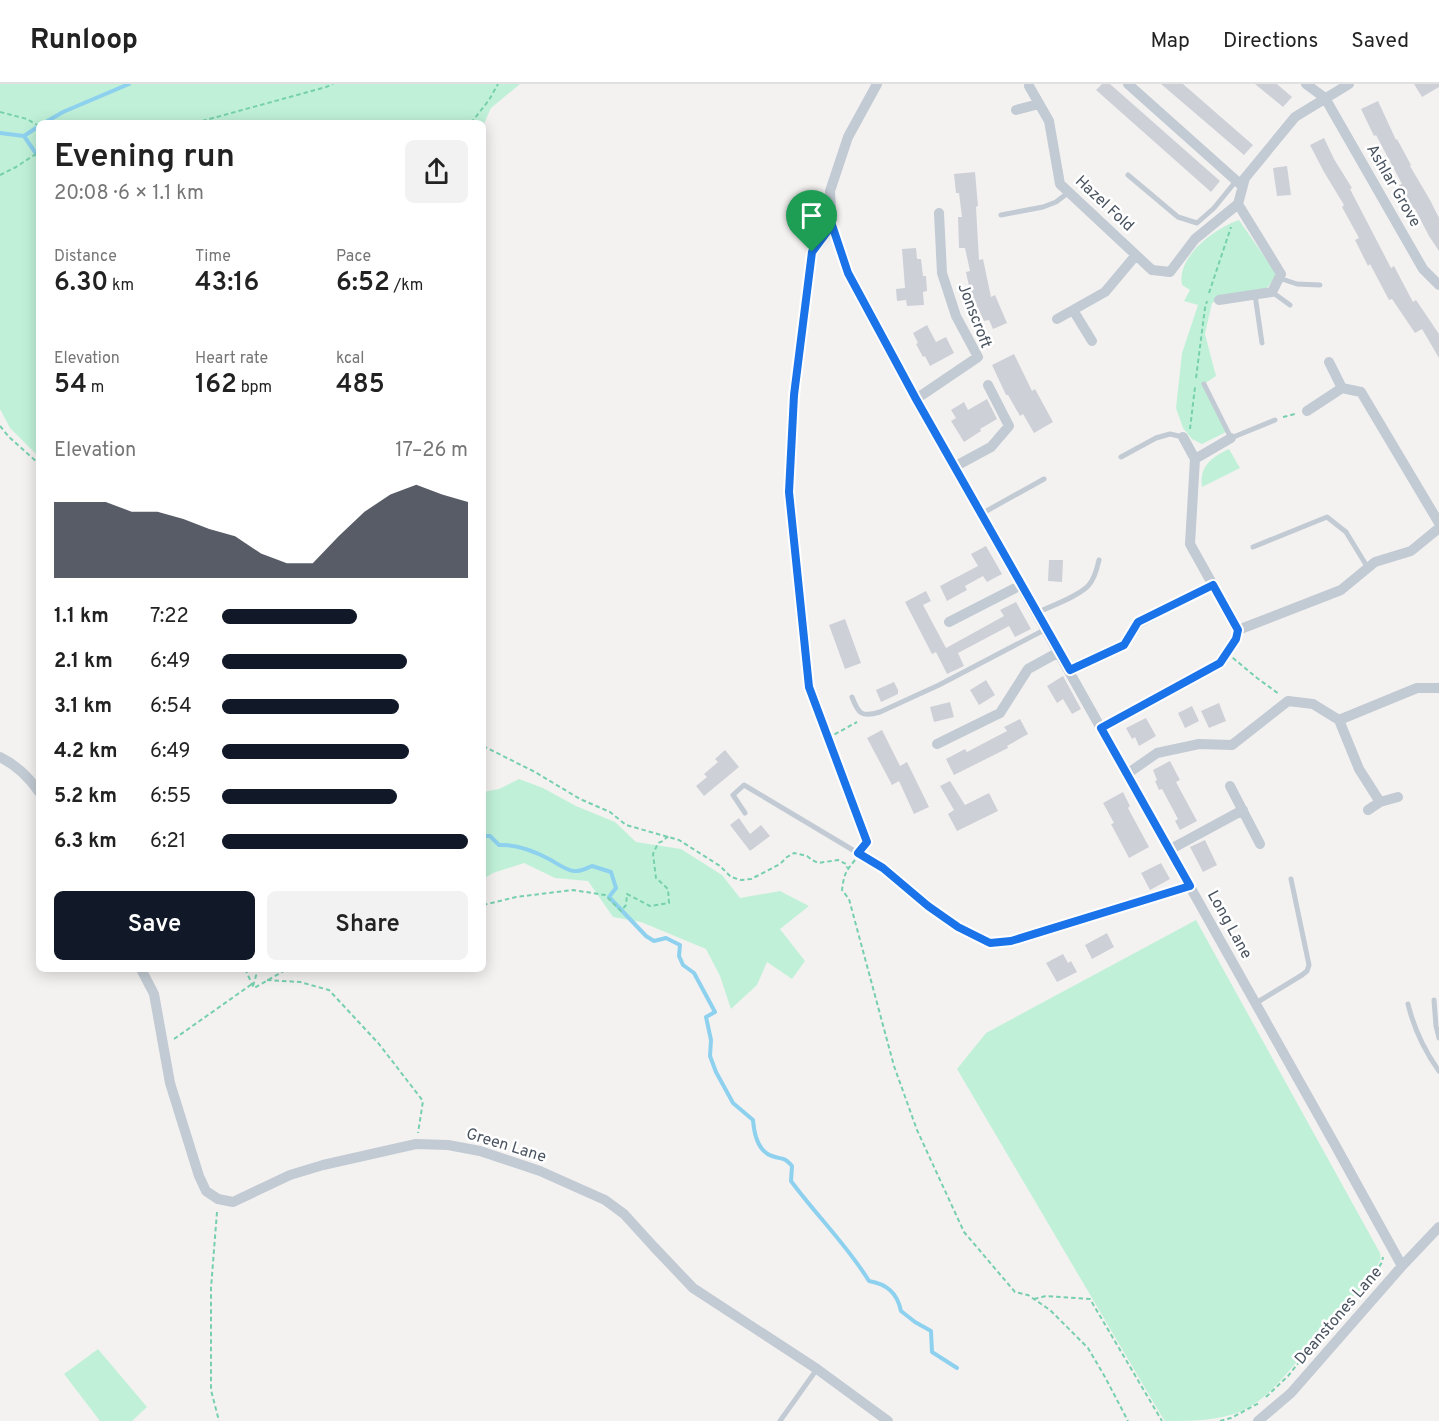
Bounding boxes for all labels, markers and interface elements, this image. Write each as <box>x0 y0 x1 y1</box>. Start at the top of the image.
text: Runloop <box>30 23 138 59</box>
text: Map <box>1150 28 1190 55</box>
text: Directions <box>1223 28 1318 55</box>
text: Saved <box>1351 28 1409 55</box>
text: Evening run <box>54 137 235 179</box>
button: share <box>405 140 468 203</box>
street label: Ashlar Grove <box>1361 141 1425 231</box>
street label: Hazel Fold <box>1070 172 1138 236</box>
text: 20:08 · 6 × 1.1 km <box>54 181 204 207</box>
pin <box>786 190 837 252</box>
icon: arrive <box>795 199 828 232</box>
text: Distance <box>54 247 117 267</box>
text: Time <box>195 247 231 267</box>
text: Pace <box>336 247 371 267</box>
text: 6.30 <box>54 267 108 300</box>
text: 43:16 <box>195 267 259 300</box>
text: 6:52 <box>336 267 390 300</box>
text: km <box>108 276 134 296</box>
text: /km <box>390 276 423 296</box>
street label: Jonscroft <box>952 281 996 351</box>
text: Elevation <box>54 349 120 369</box>
text: Heart rate <box>195 349 268 369</box>
text: kcal <box>336 349 364 369</box>
text: 54 <box>54 369 87 402</box>
text: 162 <box>195 369 237 402</box>
text: 485 <box>336 369 385 402</box>
text: m <box>87 378 104 398</box>
text: bpm <box>237 378 272 398</box>
text: Elevation <box>54 438 136 464</box>
text: 17–26 m <box>395 438 468 464</box>
text: 1.1 km <box>54 604 109 630</box>
text: 7:22 <box>150 604 189 630</box>
text: 2.1 km <box>54 649 113 675</box>
text: 6:49 <box>150 649 191 675</box>
text: 3.1 km <box>54 694 112 720</box>
text: 6:54 <box>150 694 192 720</box>
text: 4.2 km <box>54 739 118 765</box>
text: 6:49 <box>150 739 191 765</box>
text: 5.2 km <box>54 784 117 810</box>
text: 6:55 <box>150 784 191 810</box>
text: 6.3 km <box>54 829 117 855</box>
text: 6:21 <box>150 829 186 855</box>
street label: Long Lane <box>1202 887 1256 963</box>
button: Save <box>54 891 255 960</box>
button: Share <box>267 891 468 960</box>
street label: Green Lane <box>464 1124 548 1168</box>
street label: Deanstones Lane <box>1291 1263 1387 1369</box>

